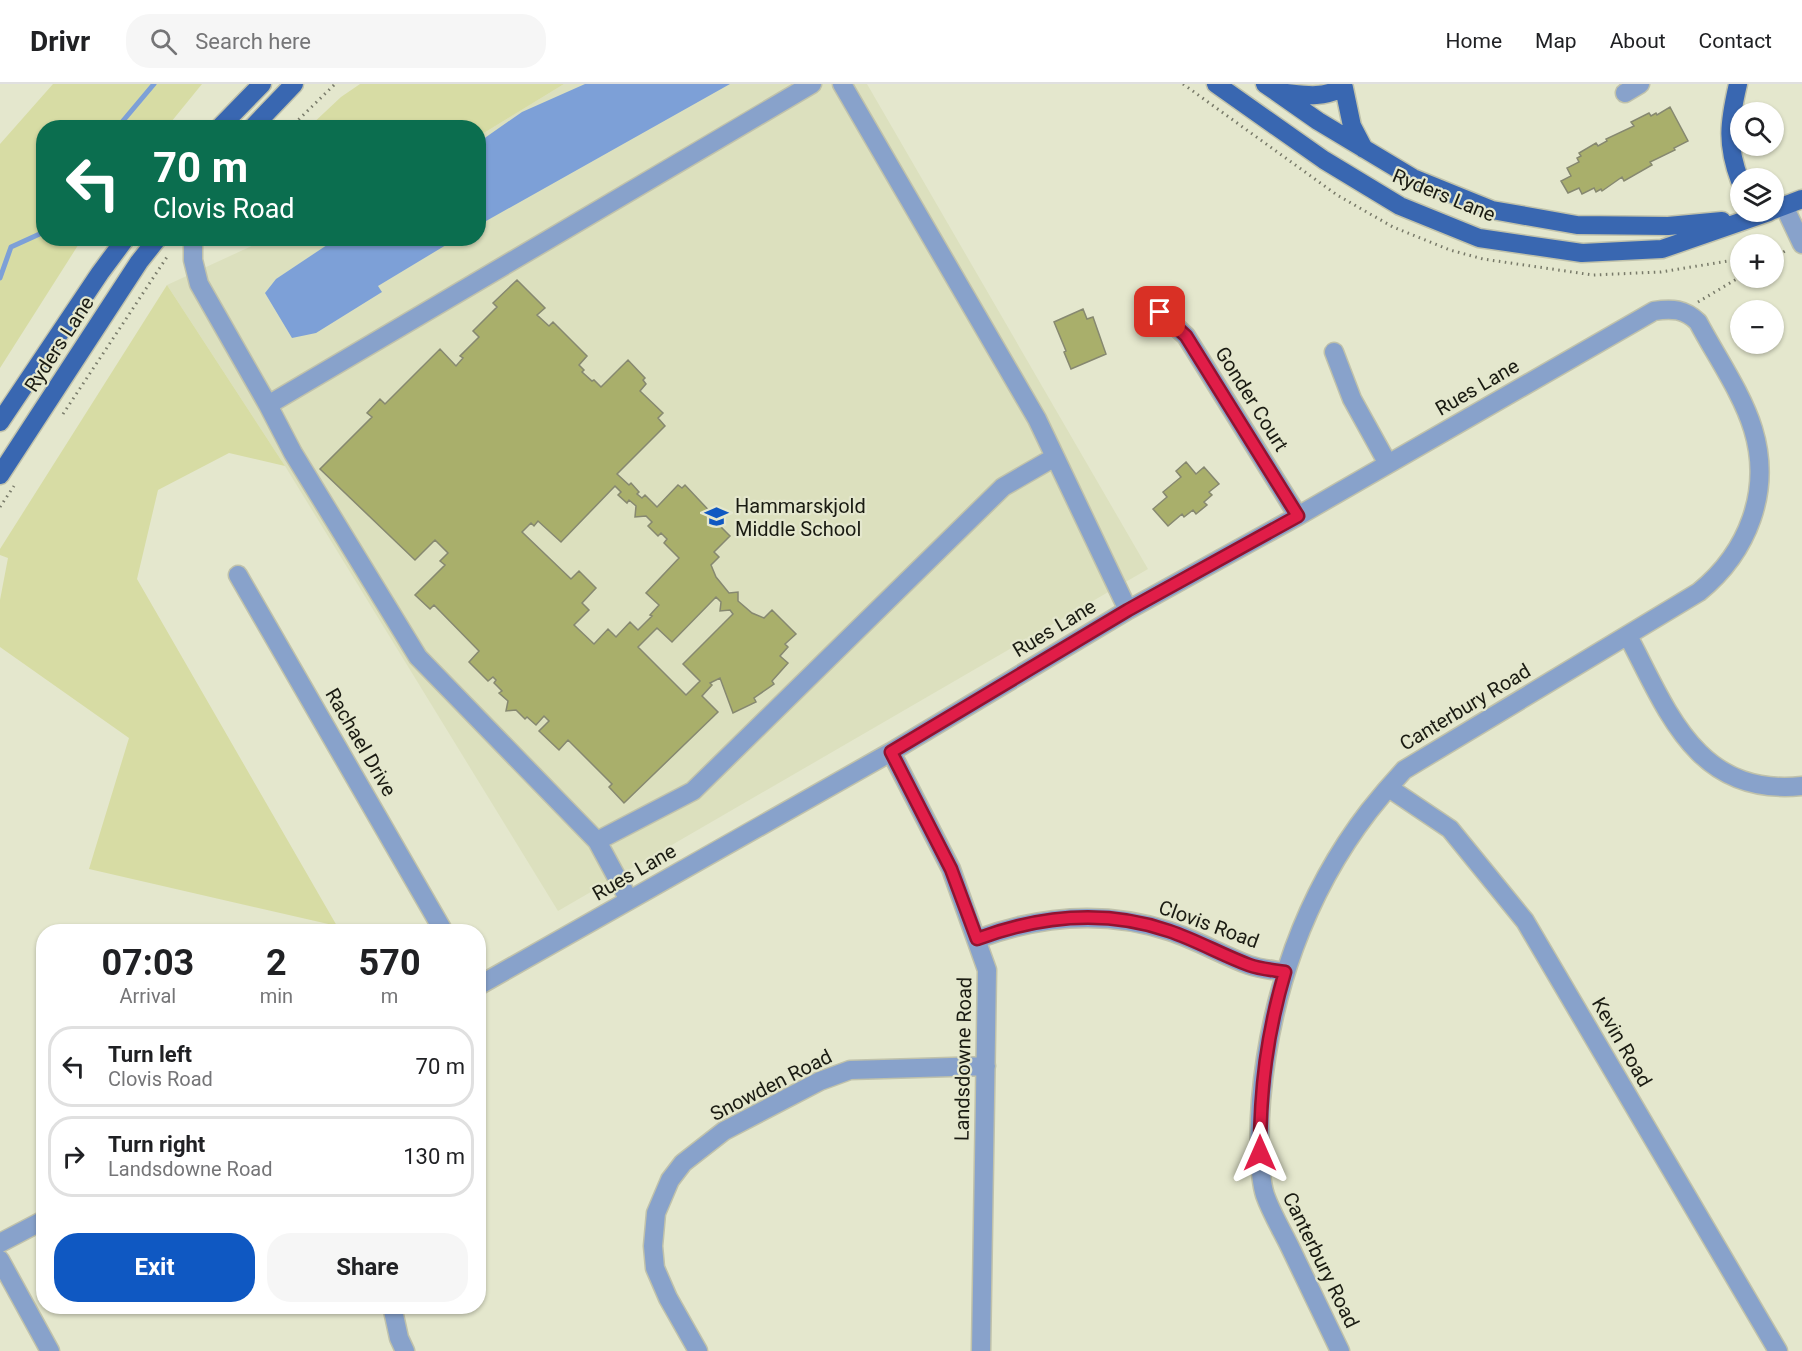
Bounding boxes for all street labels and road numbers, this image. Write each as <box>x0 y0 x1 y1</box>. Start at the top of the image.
street label: Ryders Lane <box>1389 163 1499 227</box>
street label: Ryders Lane <box>19 292 99 396</box>
street label: Gonder Court <box>1210 342 1294 456</box>
street label: Rues Lane <box>1431 353 1523 421</box>
street label: Rues Lane <box>1008 594 1100 662</box>
street label: Canterbury Road <box>1395 659 1535 755</box>
street label: Rachael Drive <box>320 684 402 800</box>
street label: Rues Lane <box>588 838 680 906</box>
street label: Clovis Road <box>1156 895 1262 953</box>
street label: Landsdowne Road <box>950 977 976 1141</box>
street label: Kevin Road <box>1587 993 1657 1091</box>
street label: Snowden Road <box>706 1044 836 1126</box>
street label: Canterbury Road <box>1278 1188 1364 1332</box>

